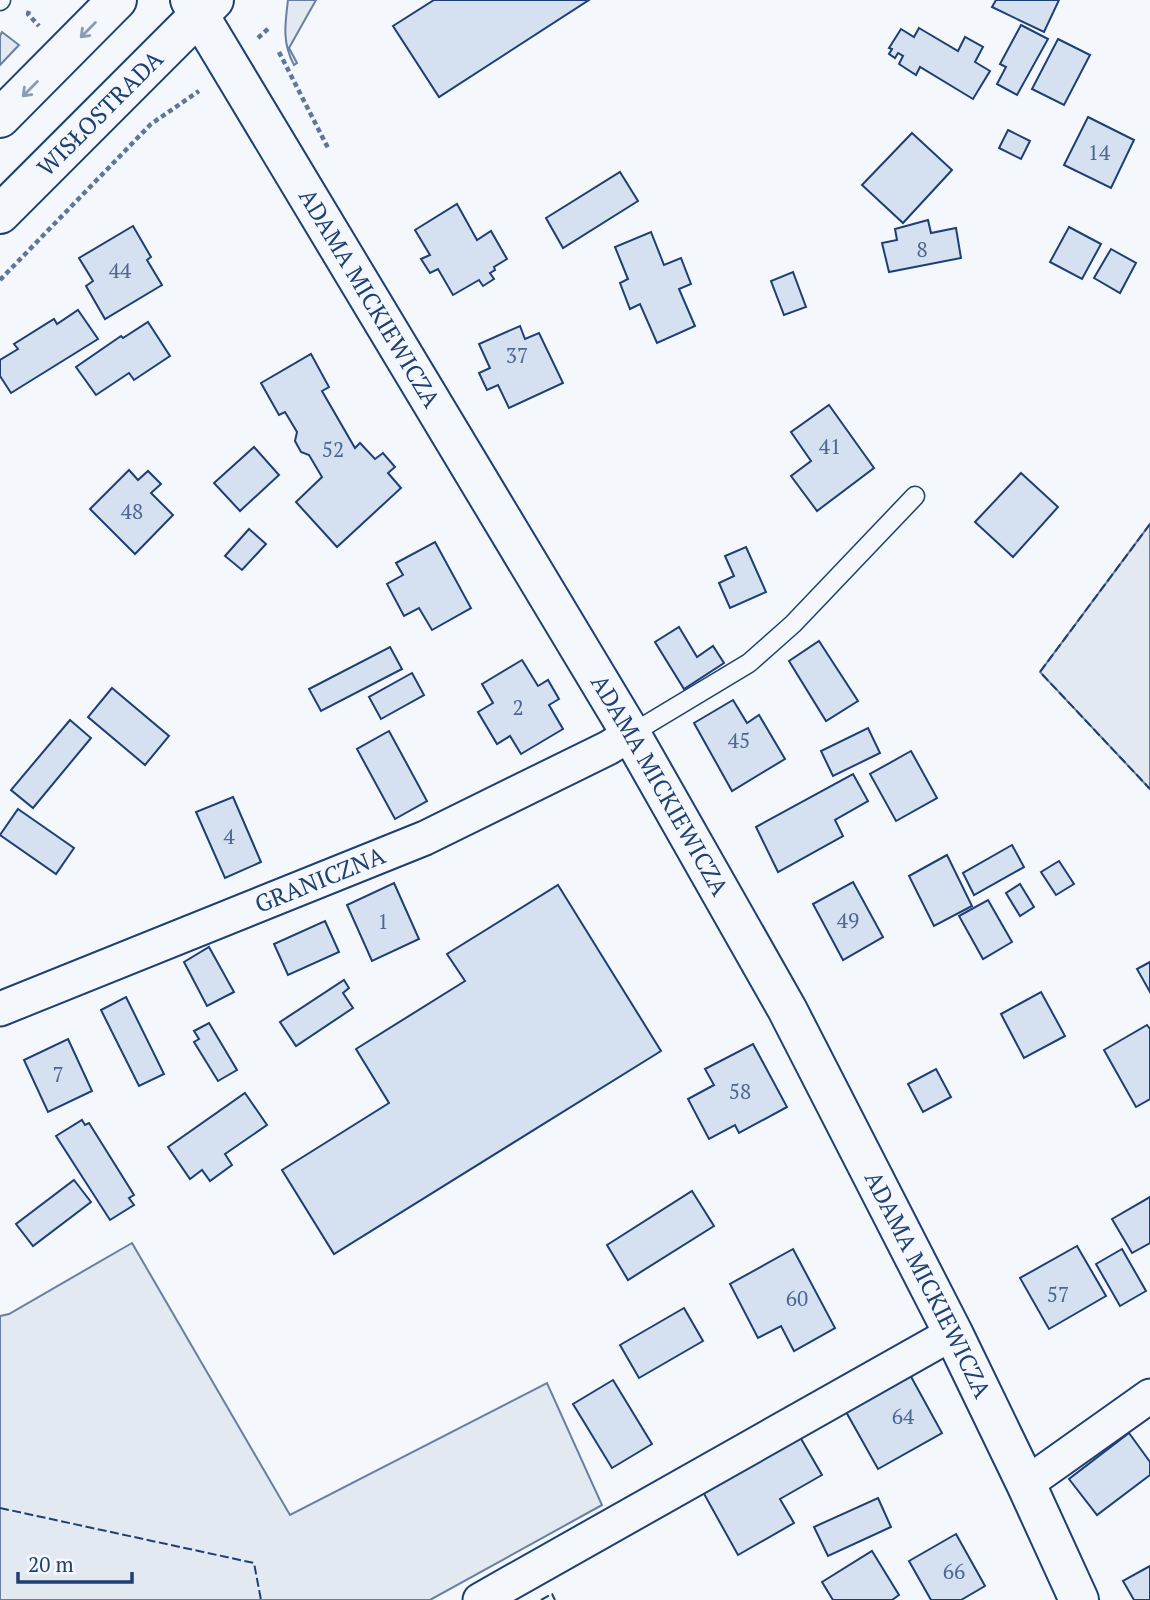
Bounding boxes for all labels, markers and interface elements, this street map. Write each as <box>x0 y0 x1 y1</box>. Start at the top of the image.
one-way arrow <box>80 21 97 38</box>
street label: WISŁOSTRADA <box>30 43 170 183</box>
one-way arrow <box>21 80 38 97</box>
house number: 14 <box>1088 138 1111 166</box>
street label: ADAMA MICKIEWICZA <box>292 182 449 414</box>
house number: 8 <box>916 235 928 263</box>
house number: 44 <box>109 256 132 284</box>
house number: 37 <box>506 341 528 369</box>
house number: 41 <box>819 432 841 460</box>
house number: 52 <box>322 435 344 463</box>
house number: 48 <box>121 497 143 525</box>
street label: ADAMA MICKIEWICZA <box>584 668 737 902</box>
house number: 2 <box>512 693 524 721</box>
house number: 45 <box>728 726 750 754</box>
house number: 4 <box>223 822 235 850</box>
street label: GRANICZNA <box>250 839 390 920</box>
house number: 49 <box>837 906 859 934</box>
house number: 1 <box>377 907 389 935</box>
house number: 7 <box>52 1060 64 1088</box>
house number: 58 <box>729 1077 751 1105</box>
street label: ADAMA MICKIEWICZA <box>858 1165 999 1404</box>
house number: 57 <box>1047 1280 1069 1308</box>
house number: 60 <box>786 1284 808 1312</box>
house number: 64 <box>892 1402 915 1430</box>
scale bar <box>18 1540 131 1584</box>
text: 20 m <box>28 1550 74 1578</box>
house number: 66 <box>943 1557 965 1585</box>

